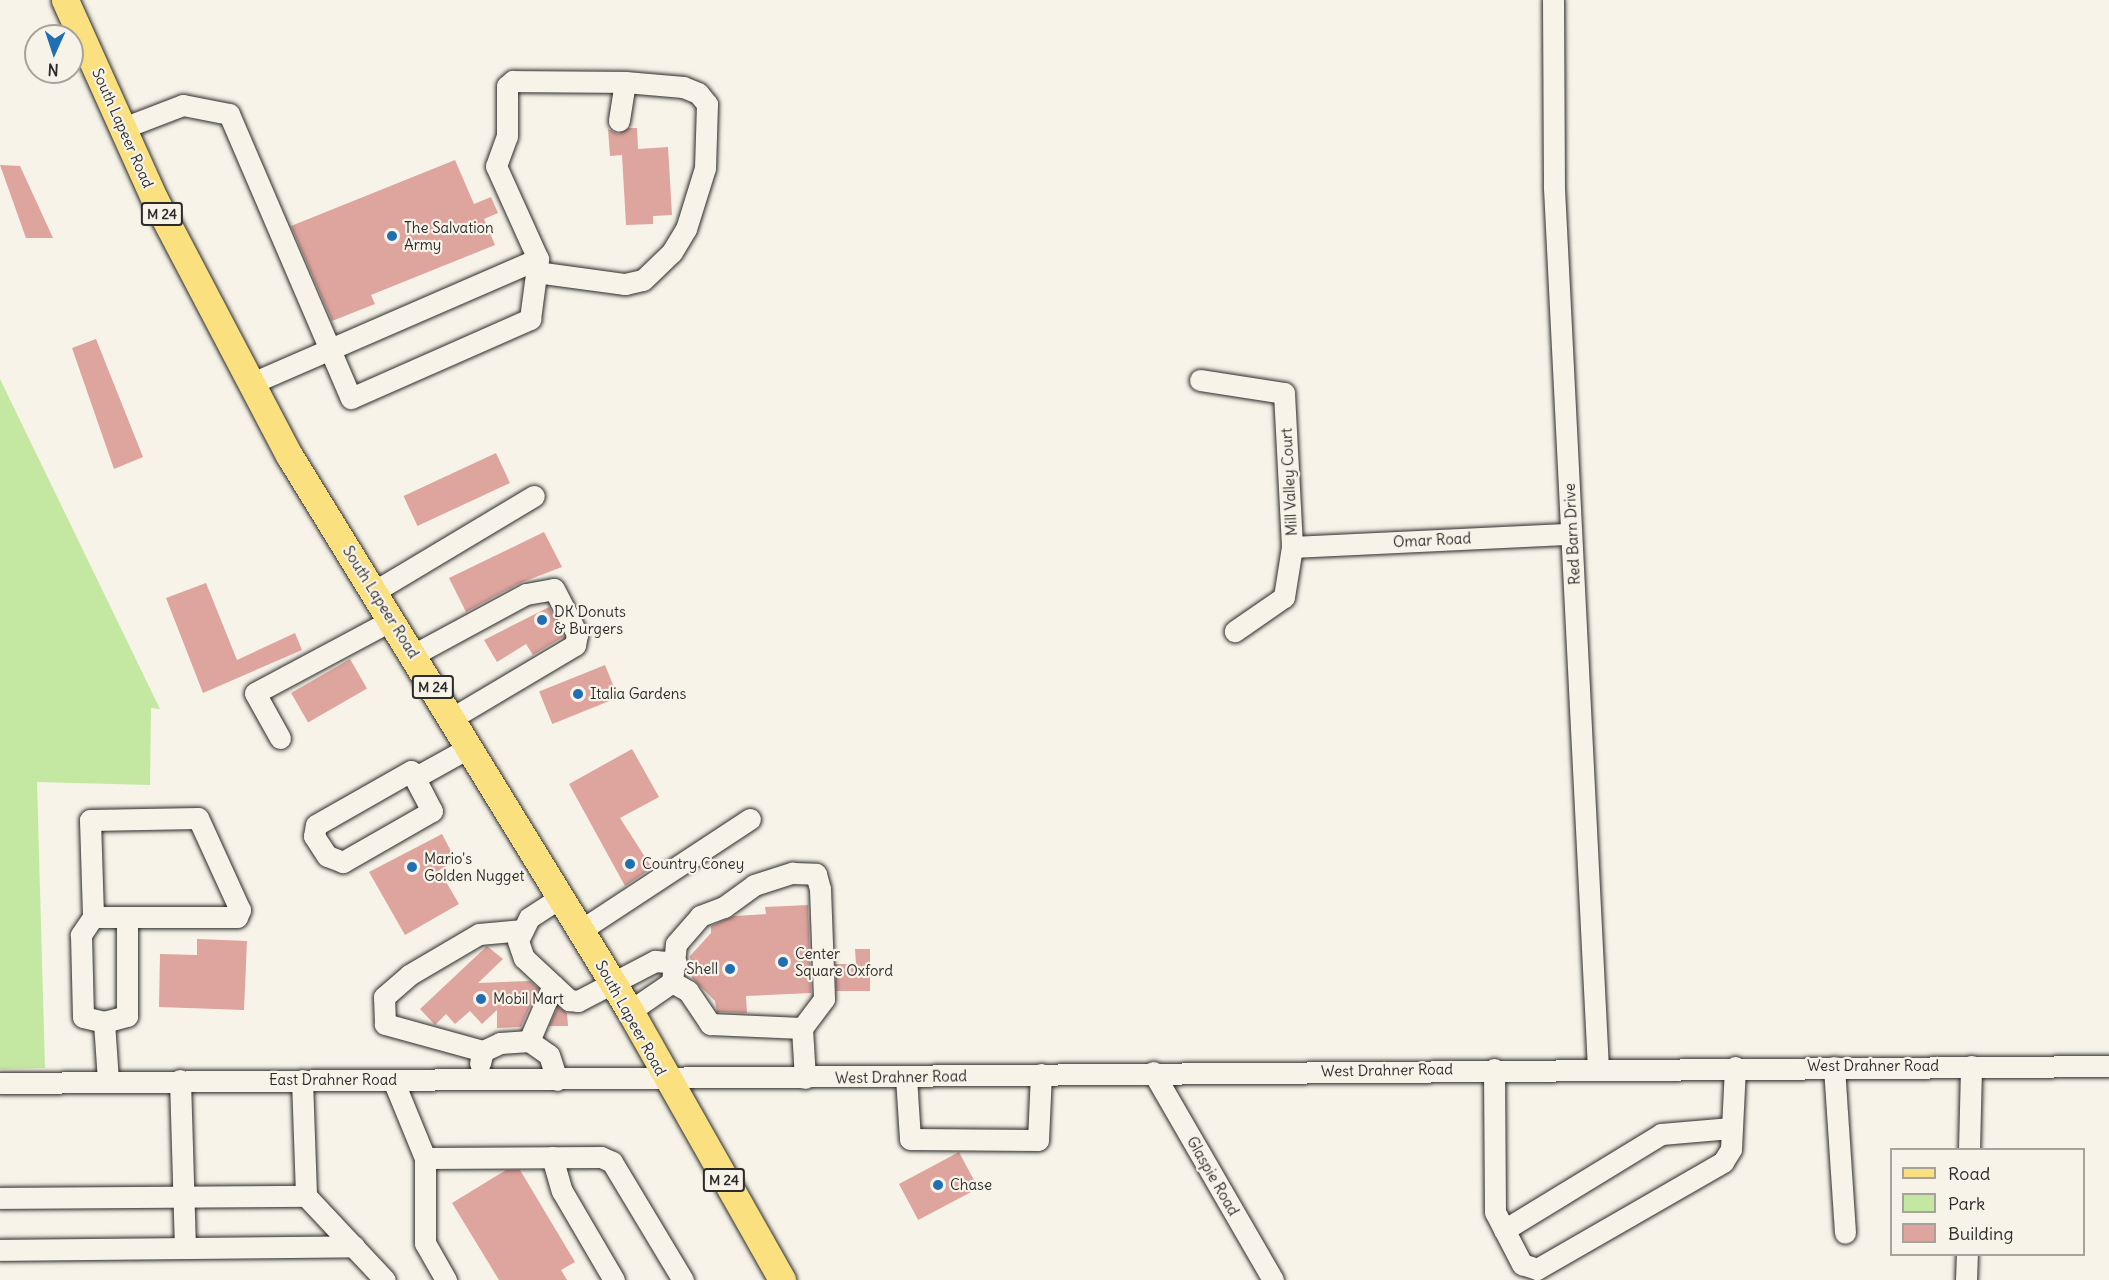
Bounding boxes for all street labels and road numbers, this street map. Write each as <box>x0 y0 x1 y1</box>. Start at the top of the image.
street label: South Lapeer Road <box>89 65 157 191</box>
road number: M 24 <box>140 203 184 225</box>
street label: Mill Valley Court <box>1277 428 1301 536</box>
street label: Red Barn Drive <box>1560 483 1584 585</box>
street label: Omar Road <box>1392 529 1472 551</box>
street label: South Lapeer Road <box>339 543 423 661</box>
road number: M 24 <box>410 676 456 698</box>
street label: South Lapeer Road <box>592 957 670 1079</box>
street label: West Drahner Road <box>1807 1057 1939 1075</box>
street label: West Drahner Road <box>1321 1060 1453 1080</box>
street label: West Drahner Road <box>835 1067 967 1087</box>
street label: East Drahner Road <box>269 1071 397 1089</box>
street label: Glaspie Road <box>1183 1133 1243 1219</box>
road number: M 24 <box>702 1169 746 1191</box>

